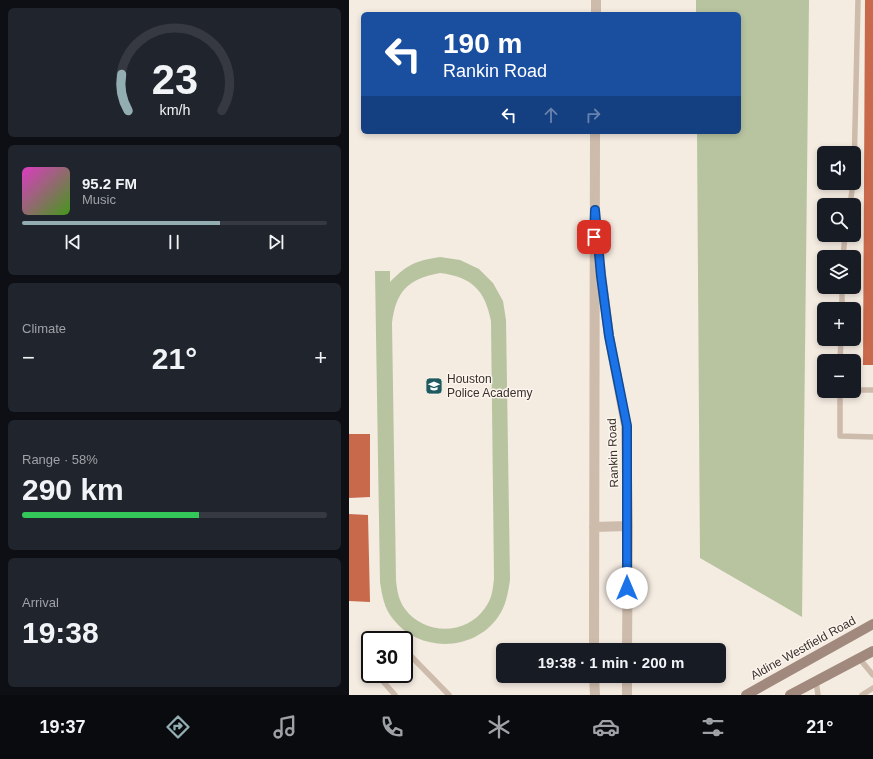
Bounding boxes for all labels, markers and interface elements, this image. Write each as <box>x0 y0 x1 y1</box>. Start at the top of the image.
icon: left <box>377 28 429 80</box>
text: 190 m <box>443 28 522 59</box>
text: 23 <box>151 56 198 103</box>
text: Rankin Road <box>443 61 547 81</box>
text: km/h <box>159 101 190 117</box>
icon: left <box>498 104 520 126</box>
icon: ahead <box>540 104 562 126</box>
icon: right <box>582 104 604 126</box>
map controls <box>817 146 861 398</box>
button: sound <box>817 146 861 190</box>
text: 95.2 FM <box>82 175 137 192</box>
text: Music <box>82 192 116 207</box>
button: search <box>817 198 861 242</box>
pin <box>577 220 611 254</box>
icon: arrive <box>583 226 605 248</box>
icon: previous <box>62 231 84 253</box>
icon: pause <box>163 231 185 253</box>
icon: next <box>265 231 287 253</box>
button: layers <box>817 250 861 294</box>
button: + <box>817 302 861 346</box>
text: Climate <box>22 321 66 336</box>
text: 21° <box>152 342 197 375</box>
text: − <box>22 345 35 370</box>
text: + <box>314 345 327 370</box>
button: − <box>817 354 861 398</box>
place label: Houston Police Academy <box>447 372 532 400</box>
school or university icon: Houston Police Academy <box>424 376 444 396</box>
street label: Rankin Road <box>605 418 621 488</box>
text: Range · 58% <box>22 452 98 467</box>
text: 290 km <box>22 473 124 506</box>
position arrow <box>606 567 648 609</box>
text: Arrival <box>22 595 59 610</box>
street label: Aldine Westfield Road <box>748 613 858 683</box>
text: 19:38 <box>22 616 99 649</box>
speed limit sign: 30 <box>361 631 413 683</box>
text: 19:38 · 1 min · 200 m <box>538 654 684 671</box>
icon: directions <box>164 713 192 741</box>
icon: music <box>271 713 299 741</box>
icon: phone <box>378 713 406 741</box>
icon: climate <box>485 713 513 741</box>
icon: car <box>592 713 620 741</box>
icon: filters <box>699 713 727 741</box>
text: 19:37 <box>39 717 86 737</box>
text: 21° <box>806 717 833 737</box>

